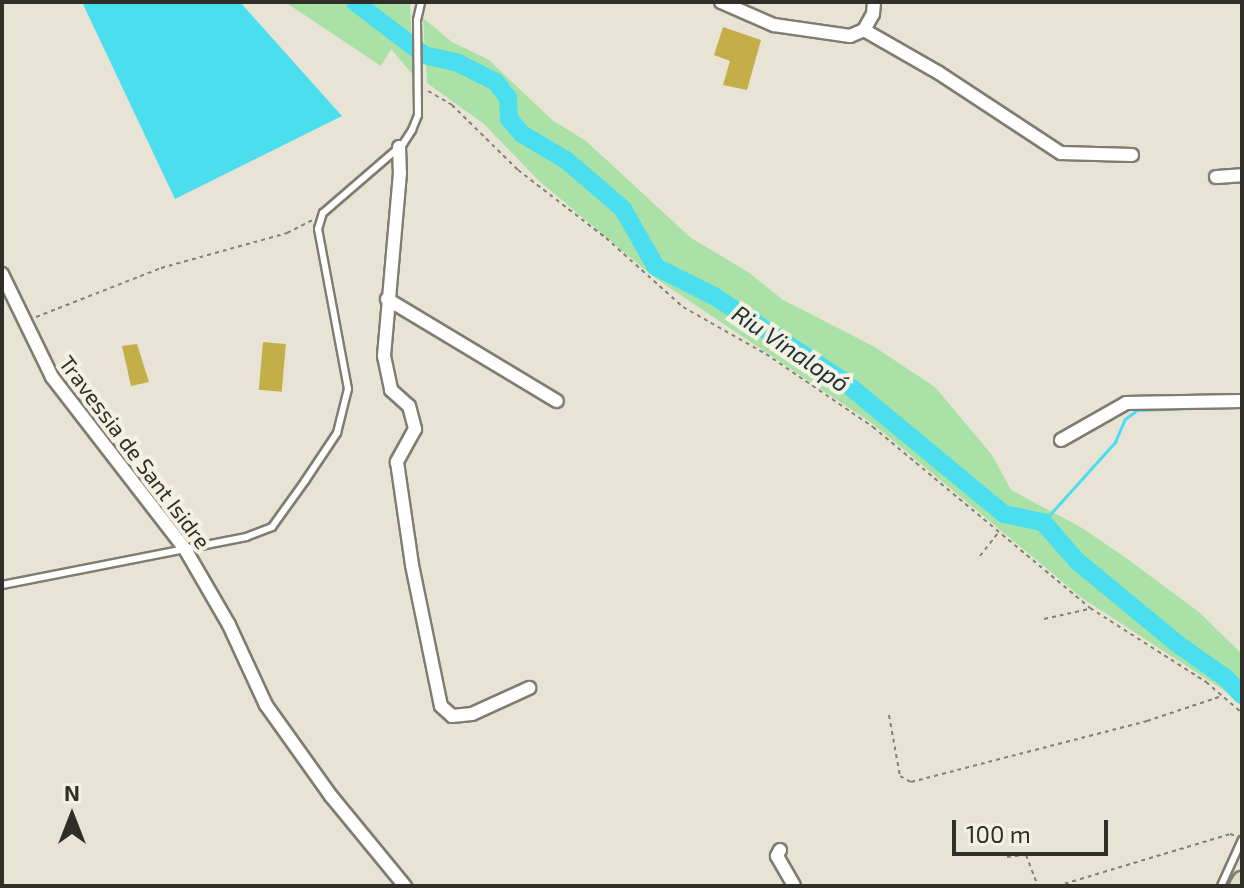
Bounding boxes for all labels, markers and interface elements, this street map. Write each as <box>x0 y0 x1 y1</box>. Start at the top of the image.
water label: Riu Vinalopó <box>727 298 855 398</box>
street label: Travessia de Sant Isidre <box>54 350 216 554</box>
north arrow <box>32 776 112 856</box>
text: N <box>64 779 80 805</box>
scale bar <box>956 804 1112 854</box>
text: 100 m <box>966 819 1031 848</box>

